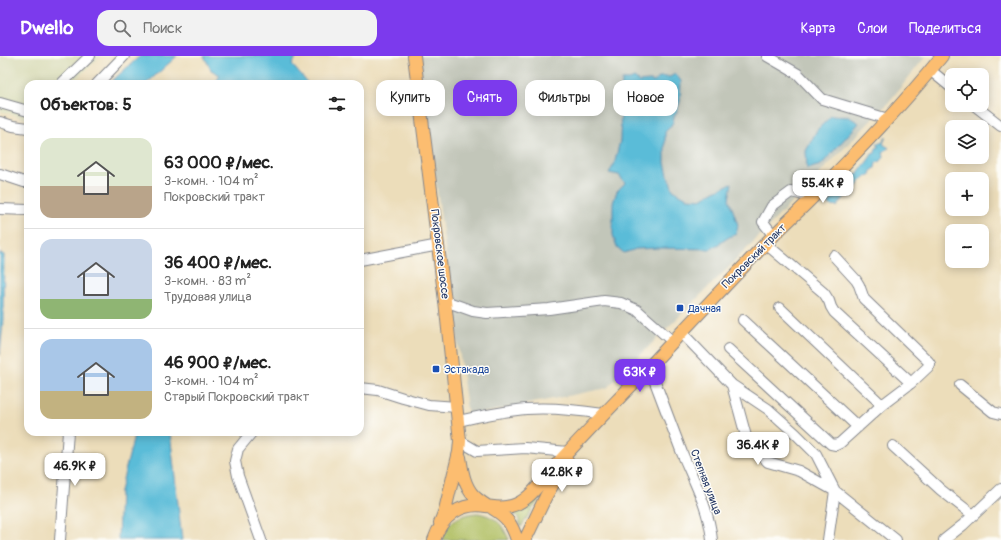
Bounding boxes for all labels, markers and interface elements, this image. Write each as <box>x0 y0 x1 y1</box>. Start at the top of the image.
search box <box>97 10 377 46</box>
text: Dwello <box>20 16 73 40</box>
icon: search <box>111 17 133 39</box>
text: Поиск <box>143 19 182 38</box>
text: Карта <box>801 20 835 37</box>
text: Слои <box>857 20 887 37</box>
text: Поделиться <box>909 20 981 37</box>
map controls <box>945 68 989 268</box>
button: locate <box>945 68 989 112</box>
chip: Купить <box>376 80 445 116</box>
chip: Снять <box>453 80 517 116</box>
chip: Фильтры <box>525 80 605 116</box>
chip: Новое <box>613 80 678 116</box>
icon: filters <box>326 93 348 115</box>
text: Объектов: 5 <box>40 94 132 115</box>
button: layers <box>945 120 989 164</box>
text: 63 000 ₽/мес. <box>164 152 274 173</box>
icon: home <box>72 154 120 202</box>
pin: 55.4K ₽ <box>786 170 860 204</box>
button: + <box>945 172 989 216</box>
text: 3-комн. · 104 m² <box>164 173 259 189</box>
text: 55.4K ₽ <box>802 175 844 191</box>
text: Покровский тракт <box>164 189 265 205</box>
street label: Покровское шоссе <box>428 209 452 300</box>
street label: Покровский тракт <box>719 221 789 291</box>
button: − <box>945 224 989 268</box>
text: 36 400 ₽/мес. <box>164 252 272 273</box>
icon: home <box>72 255 120 303</box>
text: 3-комн. · 83 m² <box>164 273 251 289</box>
text: Трудовая улица <box>164 289 251 305</box>
place label: Дачная <box>687 302 721 315</box>
marker: Дачная <box>675 303 685 313</box>
text: 46 900 ₽/мес. <box>164 352 271 373</box>
icon: home <box>72 355 120 403</box>
pin: 63K ₽ <box>612 359 668 393</box>
place label: Эстакада <box>444 363 489 376</box>
marker: Эстакада <box>431 364 441 374</box>
text: 63K ₽ <box>623 364 657 380</box>
text: 3-комн. · 104 m² <box>164 373 259 389</box>
text: Старый Покровский тракт <box>164 389 309 405</box>
pin: 36.4K ₽ <box>721 432 795 466</box>
text: 36.4K ₽ <box>736 437 780 453</box>
street label: Степная улица <box>688 448 724 516</box>
pin: 46.9K ₽ <box>38 453 112 487</box>
text: 46.9K ₽ <box>53 458 97 474</box>
pin: 42.8K ₽ <box>525 459 599 493</box>
text: 42.8K ₽ <box>541 464 583 480</box>

